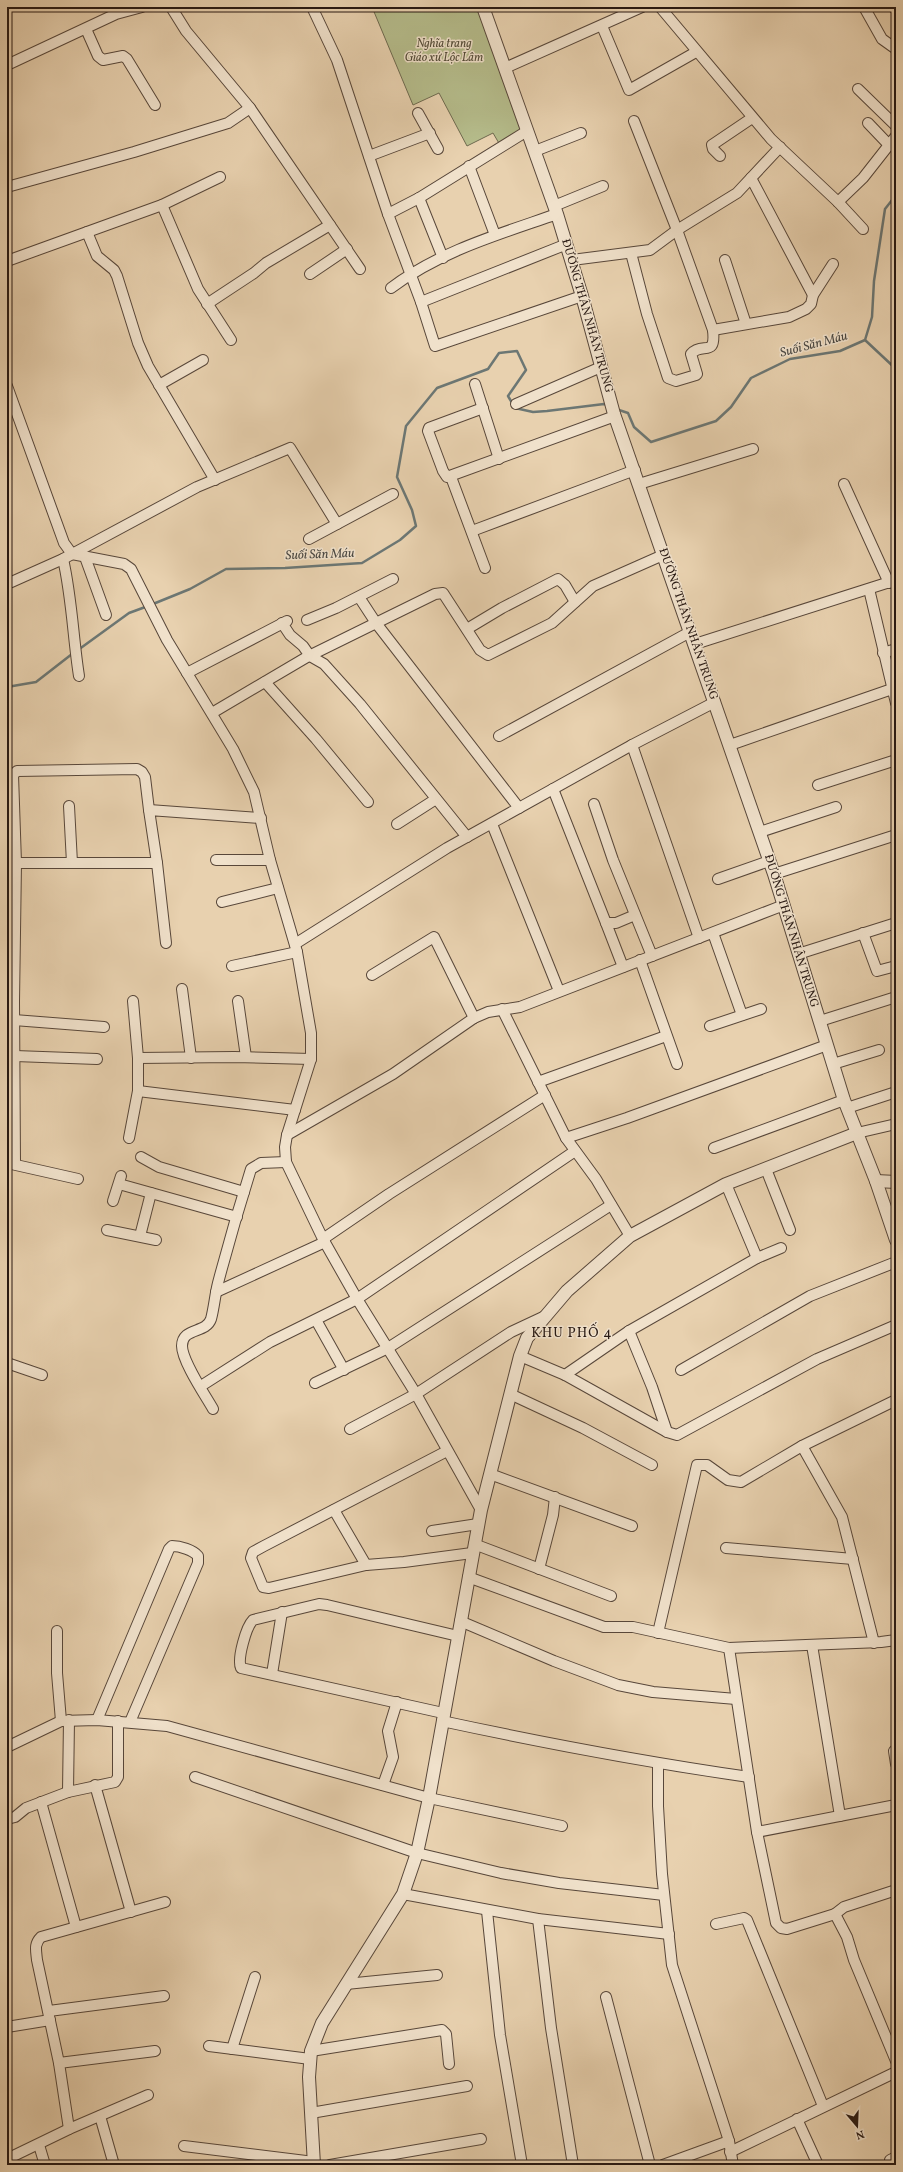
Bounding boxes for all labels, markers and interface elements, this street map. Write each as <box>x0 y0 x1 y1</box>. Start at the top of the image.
park label: Nghĩa trang Giáo xứ Lộc Lâm <box>405 36 483 66</box>
street label: ĐƯỜNG THÂN NHÂN TRUNG <box>557 237 618 395</box>
water label: Suối Săn Máu <box>778 327 850 363</box>
water label: Suối Săn Máu <box>285 545 355 565</box>
street label: ĐƯỜNG THÂN NHÂN TRUNG <box>654 546 722 702</box>
street label: ĐƯỜNG THÂN NHÂN TRUNG <box>760 852 823 1010</box>
district label: KHU PHỐ 4 <box>531 1322 613 1343</box>
north arrow <box>837 2106 877 2146</box>
text: N <box>854 2126 866 2142</box>

